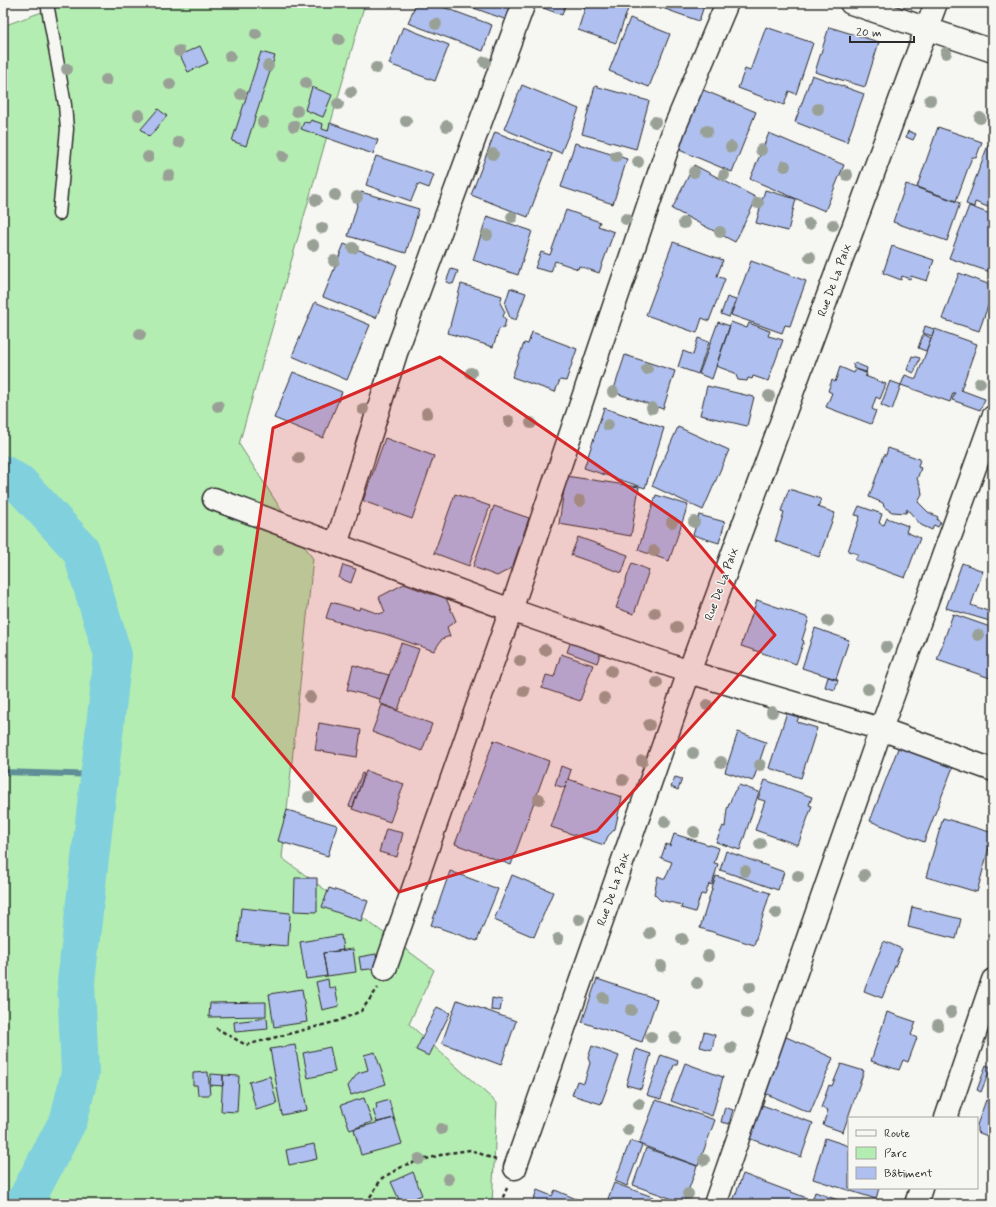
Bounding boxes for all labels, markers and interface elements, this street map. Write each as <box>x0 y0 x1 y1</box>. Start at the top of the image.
scale bar <box>850 18 914 44</box>
text: 20 m <box>856 25 882 41</box>
street label: Rue De La Paix <box>814 241 856 319</box>
street label: Rue De La Paix <box>701 545 743 623</box>
street label: Rue De La Paix <box>594 850 634 928</box>
legend <box>848 1117 978 1189</box>
text: Route <box>884 1126 910 1142</box>
text: Parc <box>884 1146 907 1162</box>
text: Bâtiment <box>884 1166 933 1182</box>

